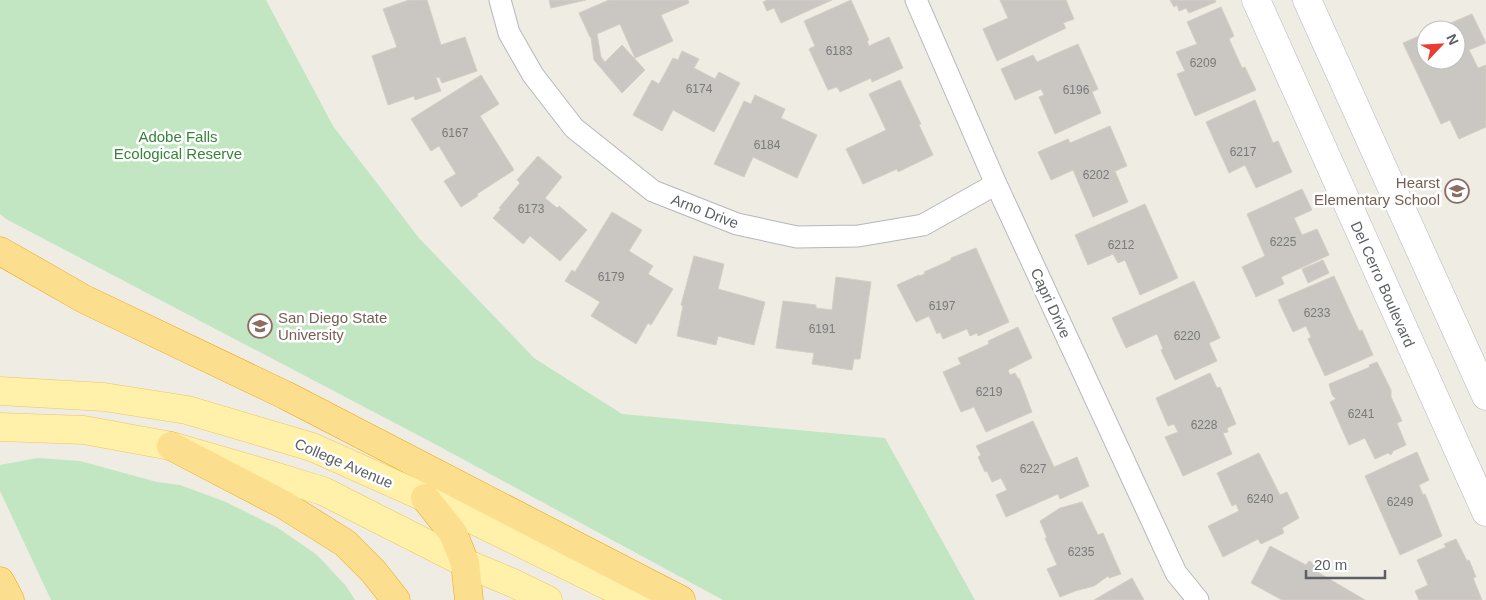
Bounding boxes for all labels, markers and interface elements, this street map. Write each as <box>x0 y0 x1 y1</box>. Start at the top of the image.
north arrow <box>1416 20 1466 70</box>
text: N <box>1443 32 1462 47</box>
house number: 6183 <box>826 44 853 58</box>
house number: 6209 <box>1190 56 1217 70</box>
house number: 6174 <box>686 82 713 96</box>
house number: 6196 <box>1063 83 1090 97</box>
house number: 6167 <box>442 126 469 140</box>
park label: Adobe Falls Ecological Reserve <box>114 128 242 162</box>
house number: 6184 <box>754 138 781 152</box>
house number: 6217 <box>1230 145 1257 159</box>
house number: 6202 <box>1083 168 1110 182</box>
place label: Hearst Elementary School <box>1314 174 1441 208</box>
school or university icon: Hearst Elementary School <box>1444 178 1470 204</box>
street label: Arno Drive <box>669 190 741 232</box>
house number: 6173 <box>518 202 545 216</box>
street label: Del Cerro Boulevard <box>1348 218 1418 350</box>
house number: 6225 <box>1270 235 1297 249</box>
house number: 6212 <box>1108 238 1135 252</box>
street label: Capri Drive <box>1027 265 1075 341</box>
house number: 6179 <box>598 270 625 284</box>
house number: 6197 <box>929 299 956 313</box>
house number: 6233 <box>1304 306 1331 320</box>
place label: San Diego State University <box>278 309 387 343</box>
school or university icon: San Diego State University <box>247 313 273 339</box>
house number: 6191 <box>809 322 836 336</box>
house number: 6220 <box>1174 329 1201 343</box>
house number: 6219 <box>976 385 1003 399</box>
house number: 6241 <box>1348 407 1375 421</box>
house number: 6228 <box>1191 418 1218 432</box>
street label: College Avenue <box>292 435 396 491</box>
house number: 6227 <box>1020 462 1047 476</box>
house number: 6240 <box>1247 492 1274 506</box>
house number: 6249 <box>1387 495 1414 509</box>
house number: 6235 <box>1068 545 1095 559</box>
scale bar <box>1306 548 1385 580</box>
text: 20 m <box>1314 556 1347 573</box>

